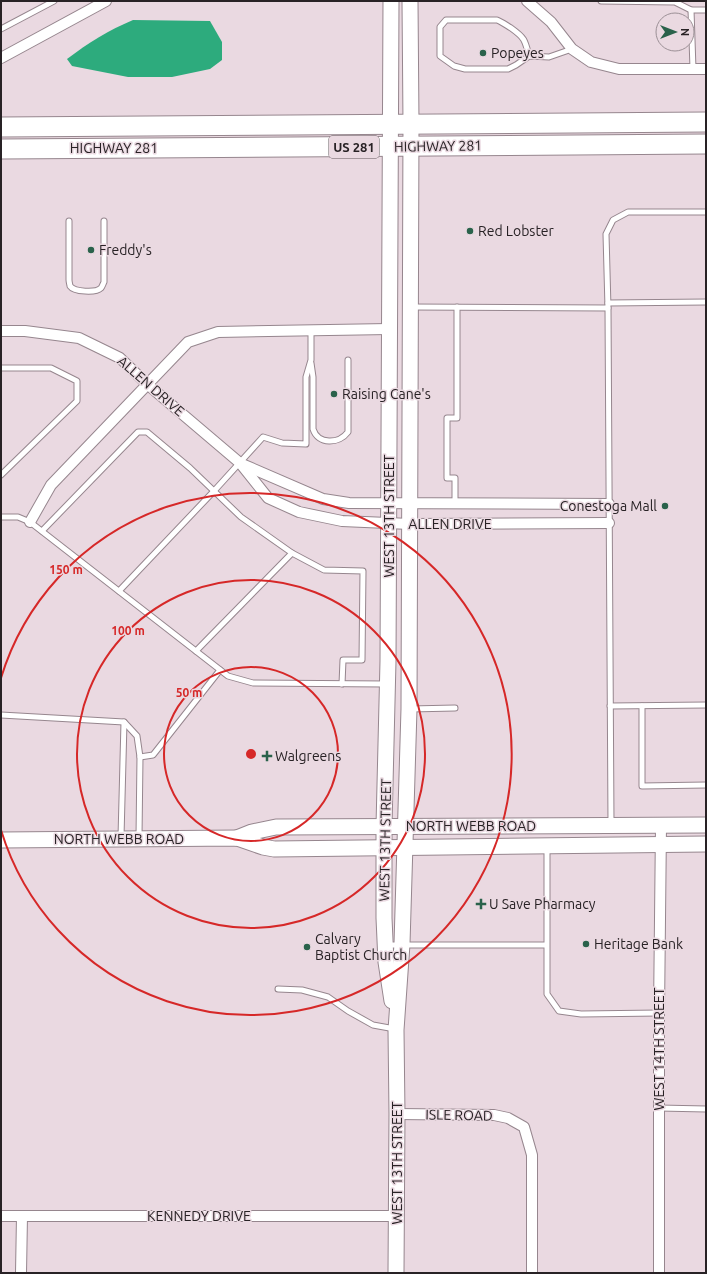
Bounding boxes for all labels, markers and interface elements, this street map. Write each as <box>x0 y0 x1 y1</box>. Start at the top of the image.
north arrow <box>655 12 695 52</box>
text: N <box>679 28 691 36</box>
place label: Popeyes <box>491 45 544 61</box>
marker: Popeyes <box>478 48 488 58</box>
road number: US 281 <box>329 136 379 158</box>
street label: HIGHWAY 281 <box>394 137 482 155</box>
street label: HIGHWAY 281 <box>70 140 158 156</box>
place label: Red Lobster <box>478 223 555 239</box>
marker: Red Lobster <box>465 226 475 236</box>
place label: Freddy's <box>99 242 152 258</box>
marker: Freddy's <box>86 245 96 255</box>
street label: ALLEN DRIVE <box>114 353 188 419</box>
place label: Raising Cane's <box>342 386 431 402</box>
marker: Raising Cane's <box>329 389 339 399</box>
street label: WEST 13TH STREET <box>381 454 397 577</box>
place label: Conestoga Mall <box>560 498 657 514</box>
marker: Conestoga Mall <box>660 501 670 511</box>
street label: ALLEN DRIVE <box>408 516 492 532</box>
text: 150 m <box>49 563 83 576</box>
text: 100 m <box>111 624 145 637</box>
text: 50 m <box>176 686 202 699</box>
centre of rings <box>244 747 258 761</box>
place label: Walgreens <box>275 748 341 764</box>
marker: Walgreens <box>262 751 272 761</box>
street label: WEST 13TH STREET <box>376 778 394 902</box>
street label: NORTH WEBB ROAD <box>406 818 536 834</box>
street label: NORTH WEBB ROAD <box>54 831 184 847</box>
place label: U Save Pharmacy <box>489 896 596 912</box>
marker: U Save Pharmacy <box>476 899 486 909</box>
place label: Calvary Baptist Church <box>315 931 407 963</box>
place label: Heritage Bank <box>594 936 683 952</box>
marker: Heritage Bank <box>581 939 591 949</box>
marker: Calvary Baptist Church <box>302 942 312 952</box>
street label: WEST 14TH STREET <box>651 987 667 1110</box>
street label: WEST 13TH STREET <box>389 1101 405 1224</box>
street label: ISLE ROAD <box>425 1106 493 1124</box>
street label: KENNEDY DRIVE <box>147 1208 251 1224</box>

